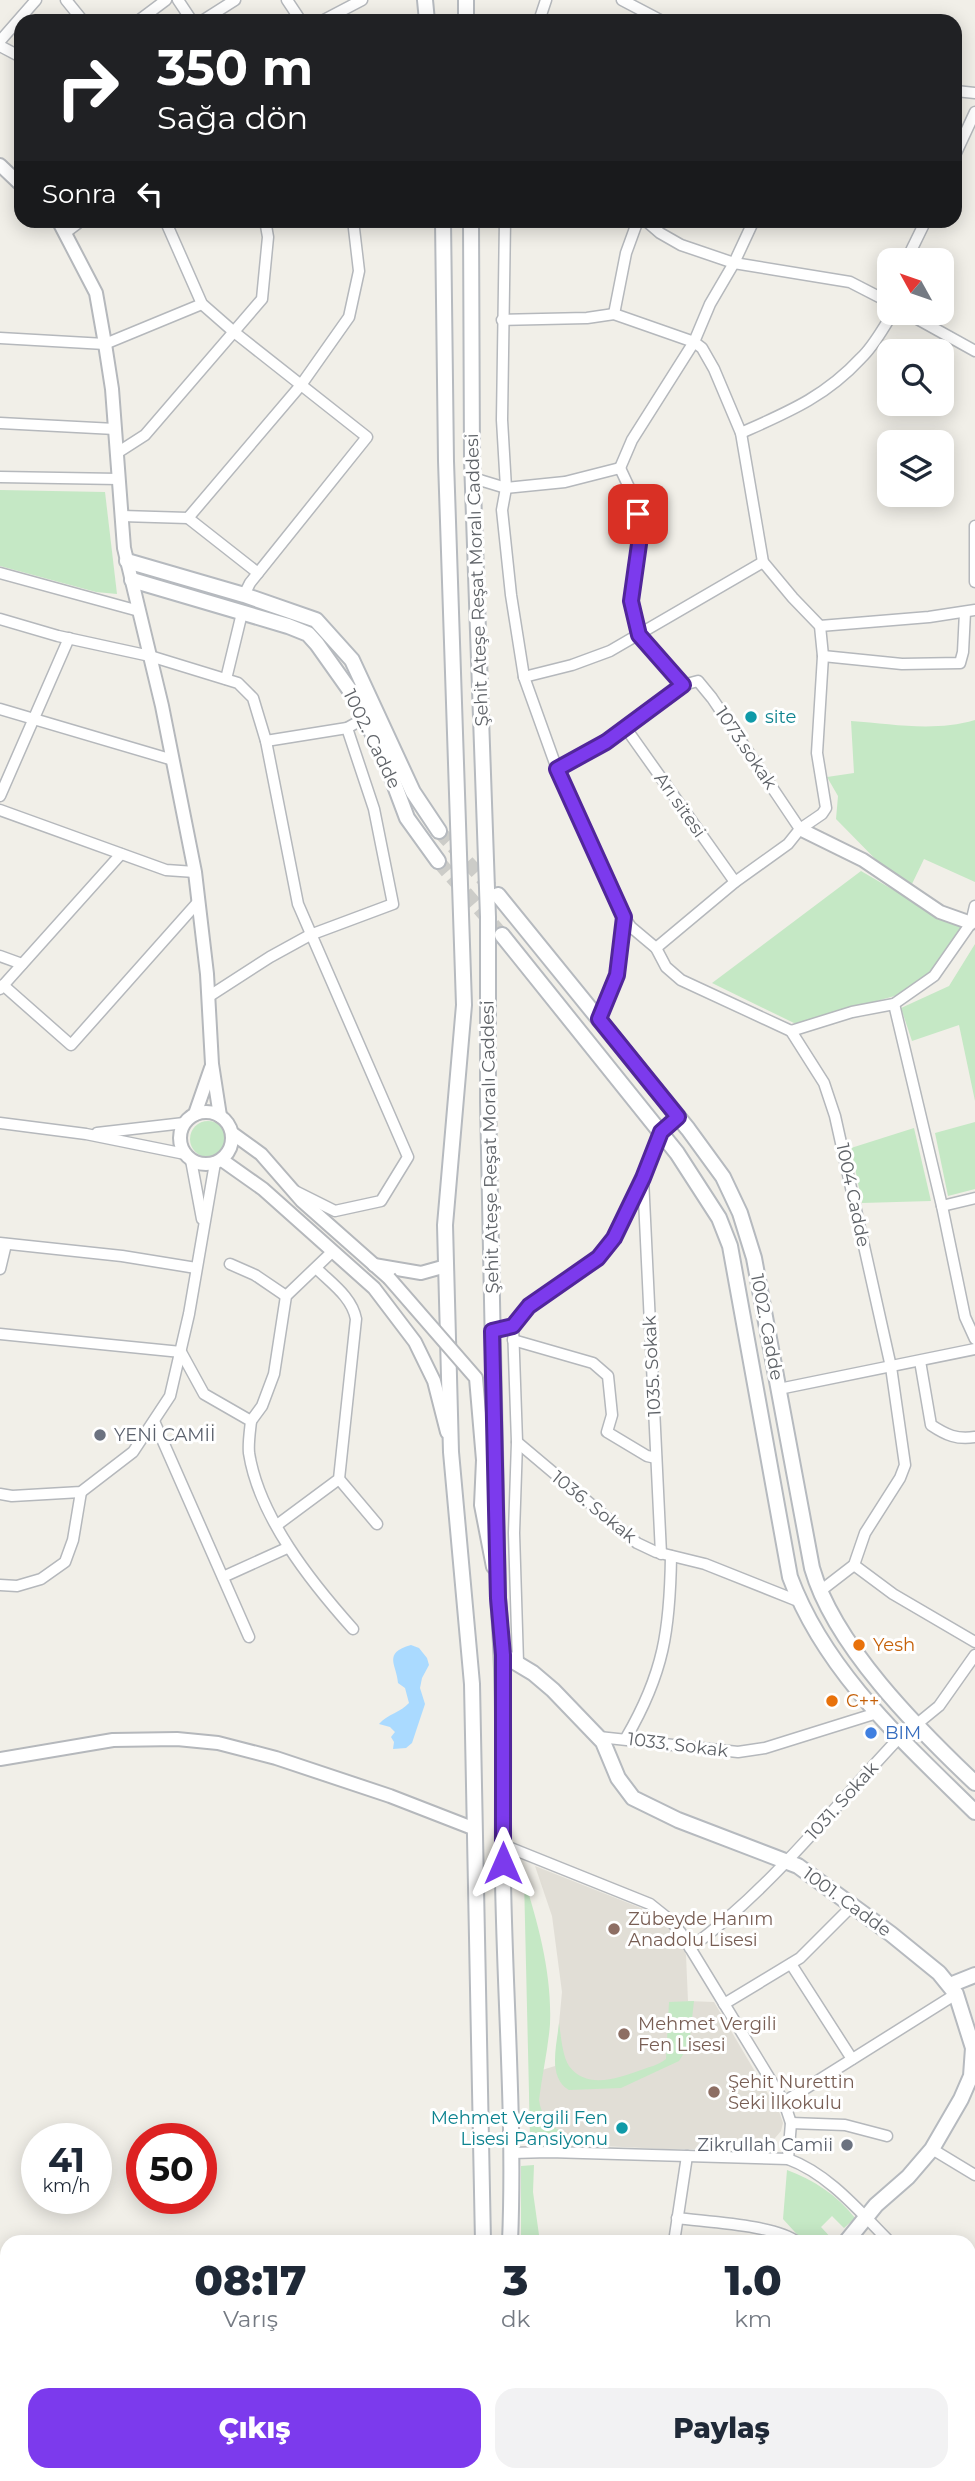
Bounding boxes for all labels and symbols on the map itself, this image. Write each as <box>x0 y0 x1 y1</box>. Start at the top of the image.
north arrow <box>877 248 954 326</box>
street label: Şehit Ateşe Reşat Moralı Caddesi <box>461 433 493 727</box>
pin <box>608 484 668 544</box>
street label: 1002. Cadde <box>338 686 406 792</box>
street label: 1073.sokak <box>710 703 782 794</box>
place label: site <box>765 706 796 728</box>
marker: site <box>743 709 759 725</box>
street label: Arı sitesi <box>650 768 710 842</box>
street label: Şehit Ateşe Reşat Moralı Caddesi <box>476 1000 504 1294</box>
street label: 1004 Cadde <box>831 1141 875 1249</box>
street label: 1002. Cadde <box>746 1272 788 1382</box>
street label: 1035. Sokak <box>638 1315 666 1417</box>
place label: YENİ CAMİİ <box>114 1424 215 1446</box>
marker: YENİ CAMİİ <box>92 1427 108 1443</box>
street label: 1036. Sokak <box>547 1466 641 1548</box>
place label: Yesh <box>873 1634 915 1656</box>
marker: Yesh <box>851 1637 867 1653</box>
place label: C++ <box>846 1690 879 1712</box>
marker: C++ <box>824 1693 840 1709</box>
place label: BIM <box>885 1722 921 1744</box>
marker: BIM <box>863 1725 879 1741</box>
street label: 1033. Sokak <box>626 1728 730 1762</box>
street label: 1031. Sokak <box>801 1757 883 1845</box>
position arrow <box>466 1826 540 1900</box>
street label: 1001. Cadde <box>799 1863 896 1942</box>
place label: Zübeyde Hanım Anadolu Lisesi <box>628 1908 773 1951</box>
marker: Zübeyde Hanım Anadolu Lisesi <box>606 1921 622 1937</box>
place label: Mehmet Vergili Fen Lisesi <box>638 2013 777 2056</box>
marker: Mehmet Vergili Fen Lisesi <box>616 2026 632 2042</box>
place label: Şehit Nurettin Seki İlkokulu <box>728 2071 855 2114</box>
marker: Şehit Nurettin Seki İlkokulu <box>706 2084 722 2100</box>
place label: Mehmet Vergili Fen Lisesi Pansiyonu <box>431 2107 608 2150</box>
marker: Mehmet Vergili Fen Lisesi Pansiyonu <box>614 2120 630 2136</box>
speed limit sign: 50 <box>126 2123 217 2214</box>
place label: Zikrullah Camii <box>697 2134 833 2156</box>
marker: Zikrullah Camii <box>839 2137 855 2153</box>

